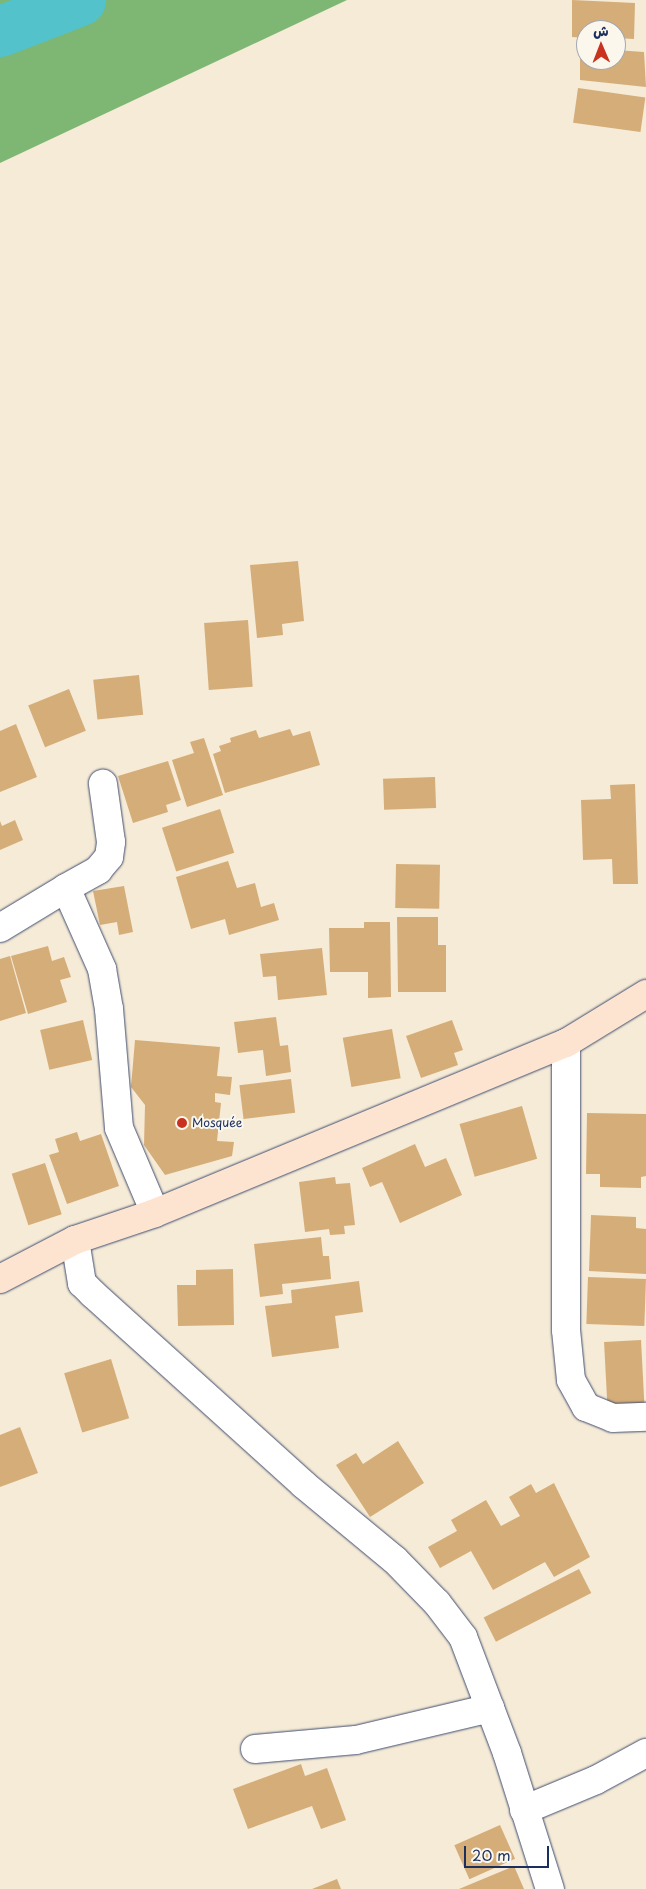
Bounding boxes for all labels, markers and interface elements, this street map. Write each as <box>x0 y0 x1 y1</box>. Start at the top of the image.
north arrow <box>576 20 626 70</box>
text: ش <box>593 20 609 41</box>
place label: Mosquée <box>192 1116 242 1130</box>
marker: Mosquée <box>176 1117 188 1129</box>
scale bar <box>466 1836 551 1868</box>
text: 20 m <box>472 1843 511 1866</box>

